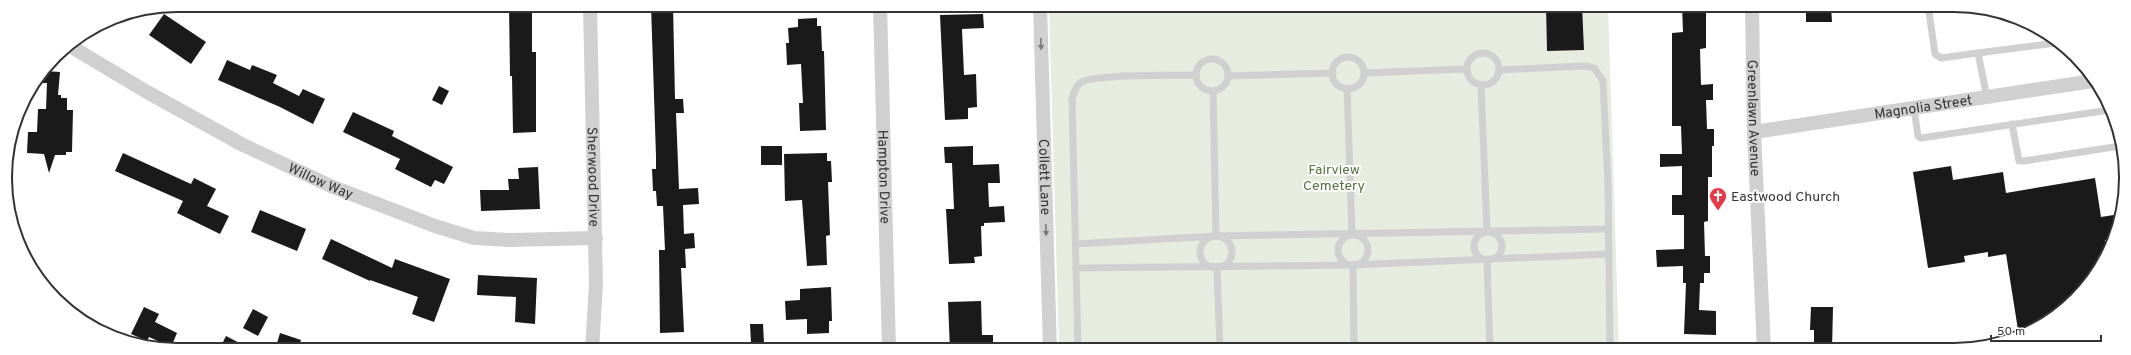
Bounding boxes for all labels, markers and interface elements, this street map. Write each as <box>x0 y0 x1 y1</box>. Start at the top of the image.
one-way arrow <box>1037 38 1044 50</box>
street label: Greenlawn Avenue <box>1743 60 1763 177</box>
street label: Magnolia Street <box>1873 92 1973 124</box>
street label: Sherwood Drive <box>583 127 602 227</box>
street label: Hampton Drive <box>873 130 893 224</box>
street label: Collett Lane <box>1034 139 1053 215</box>
street label: Willow Way <box>285 160 355 204</box>
park label: Fairview Cemetery <box>1303 162 1365 195</box>
church icon: Eastwood Church <box>1708 186 1728 211</box>
place label: Eastwood Church <box>1731 189 1840 206</box>
one-way arrow <box>1043 224 1050 236</box>
scale bar <box>1991 317 2101 343</box>
text: 50 m <box>1997 324 2025 340</box>

